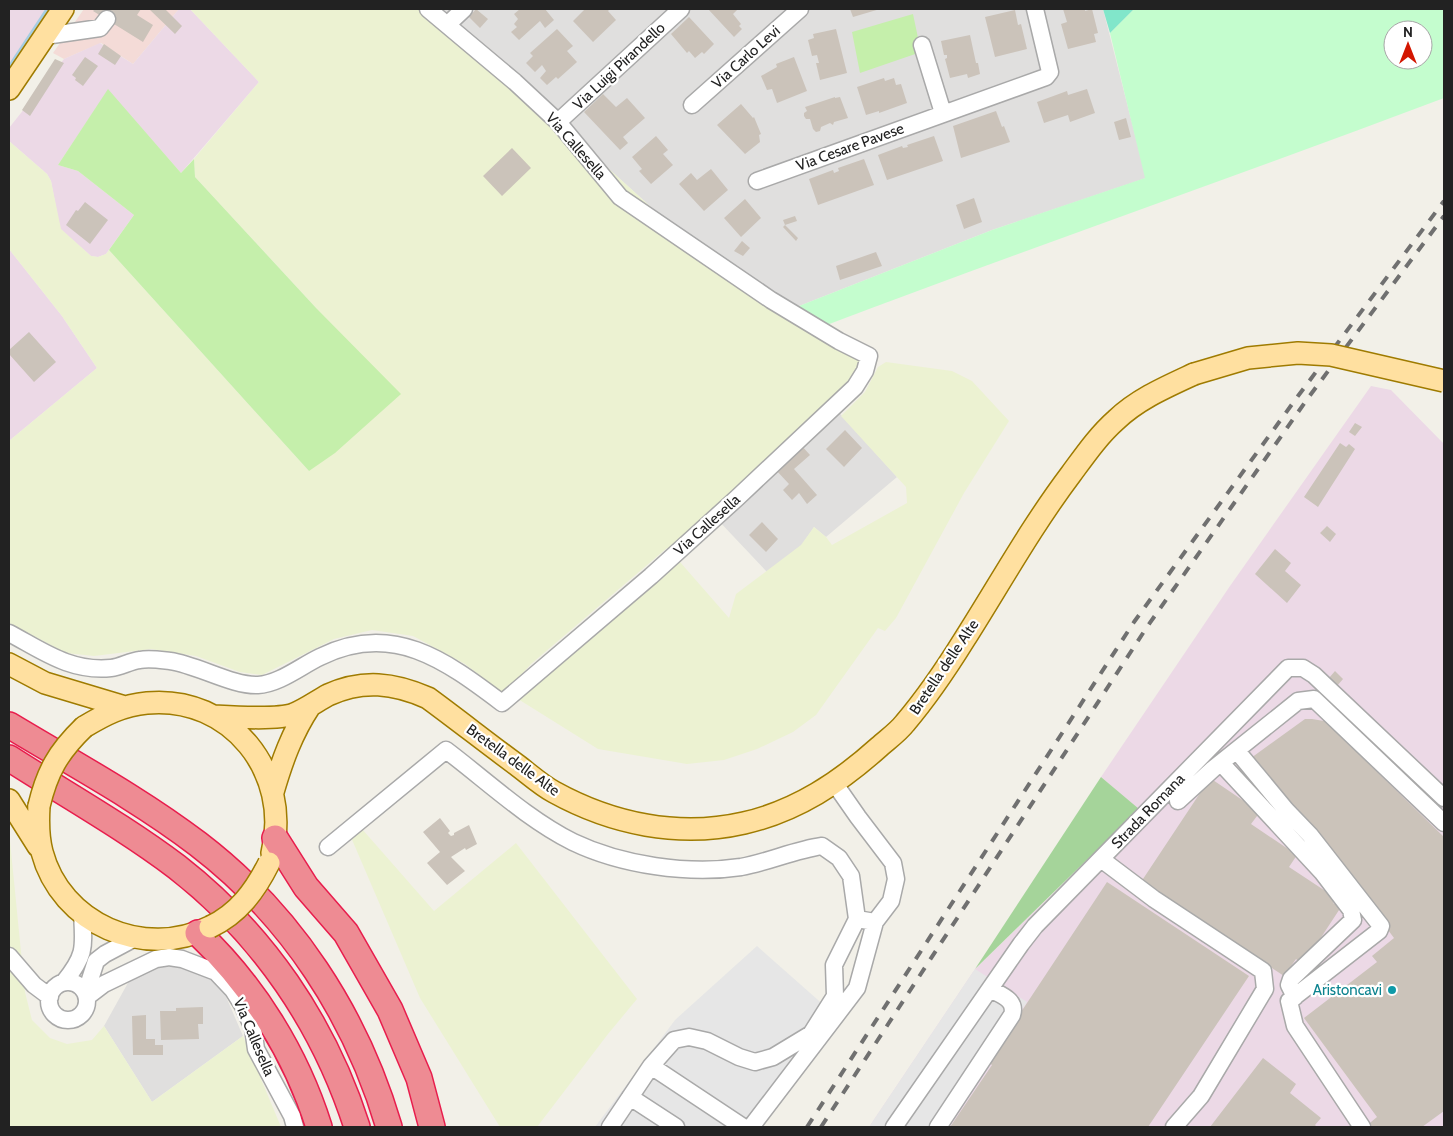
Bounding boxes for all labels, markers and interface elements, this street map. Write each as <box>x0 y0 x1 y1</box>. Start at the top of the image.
street label: Via Luigi Pirandello <box>569 19 669 113</box>
north arrow <box>1383 20 1433 70</box>
street label: Via Carlo Levi <box>708 22 784 92</box>
text: N <box>1403 23 1413 41</box>
street label: Via Callesella <box>542 109 610 184</box>
street label: Via Cesare Pavese <box>794 119 907 175</box>
street label: Via Callesella <box>670 490 744 559</box>
street label: Bretella delle Alte <box>906 616 983 718</box>
street label: Bretella delle Alte <box>463 720 563 800</box>
street label: Strada Romana <box>1108 769 1189 852</box>
place label: Aristoncavi <box>1313 981 1382 999</box>
marker: Aristoncavi <box>1386 984 1398 996</box>
street label: Via Callesella <box>230 995 279 1079</box>

